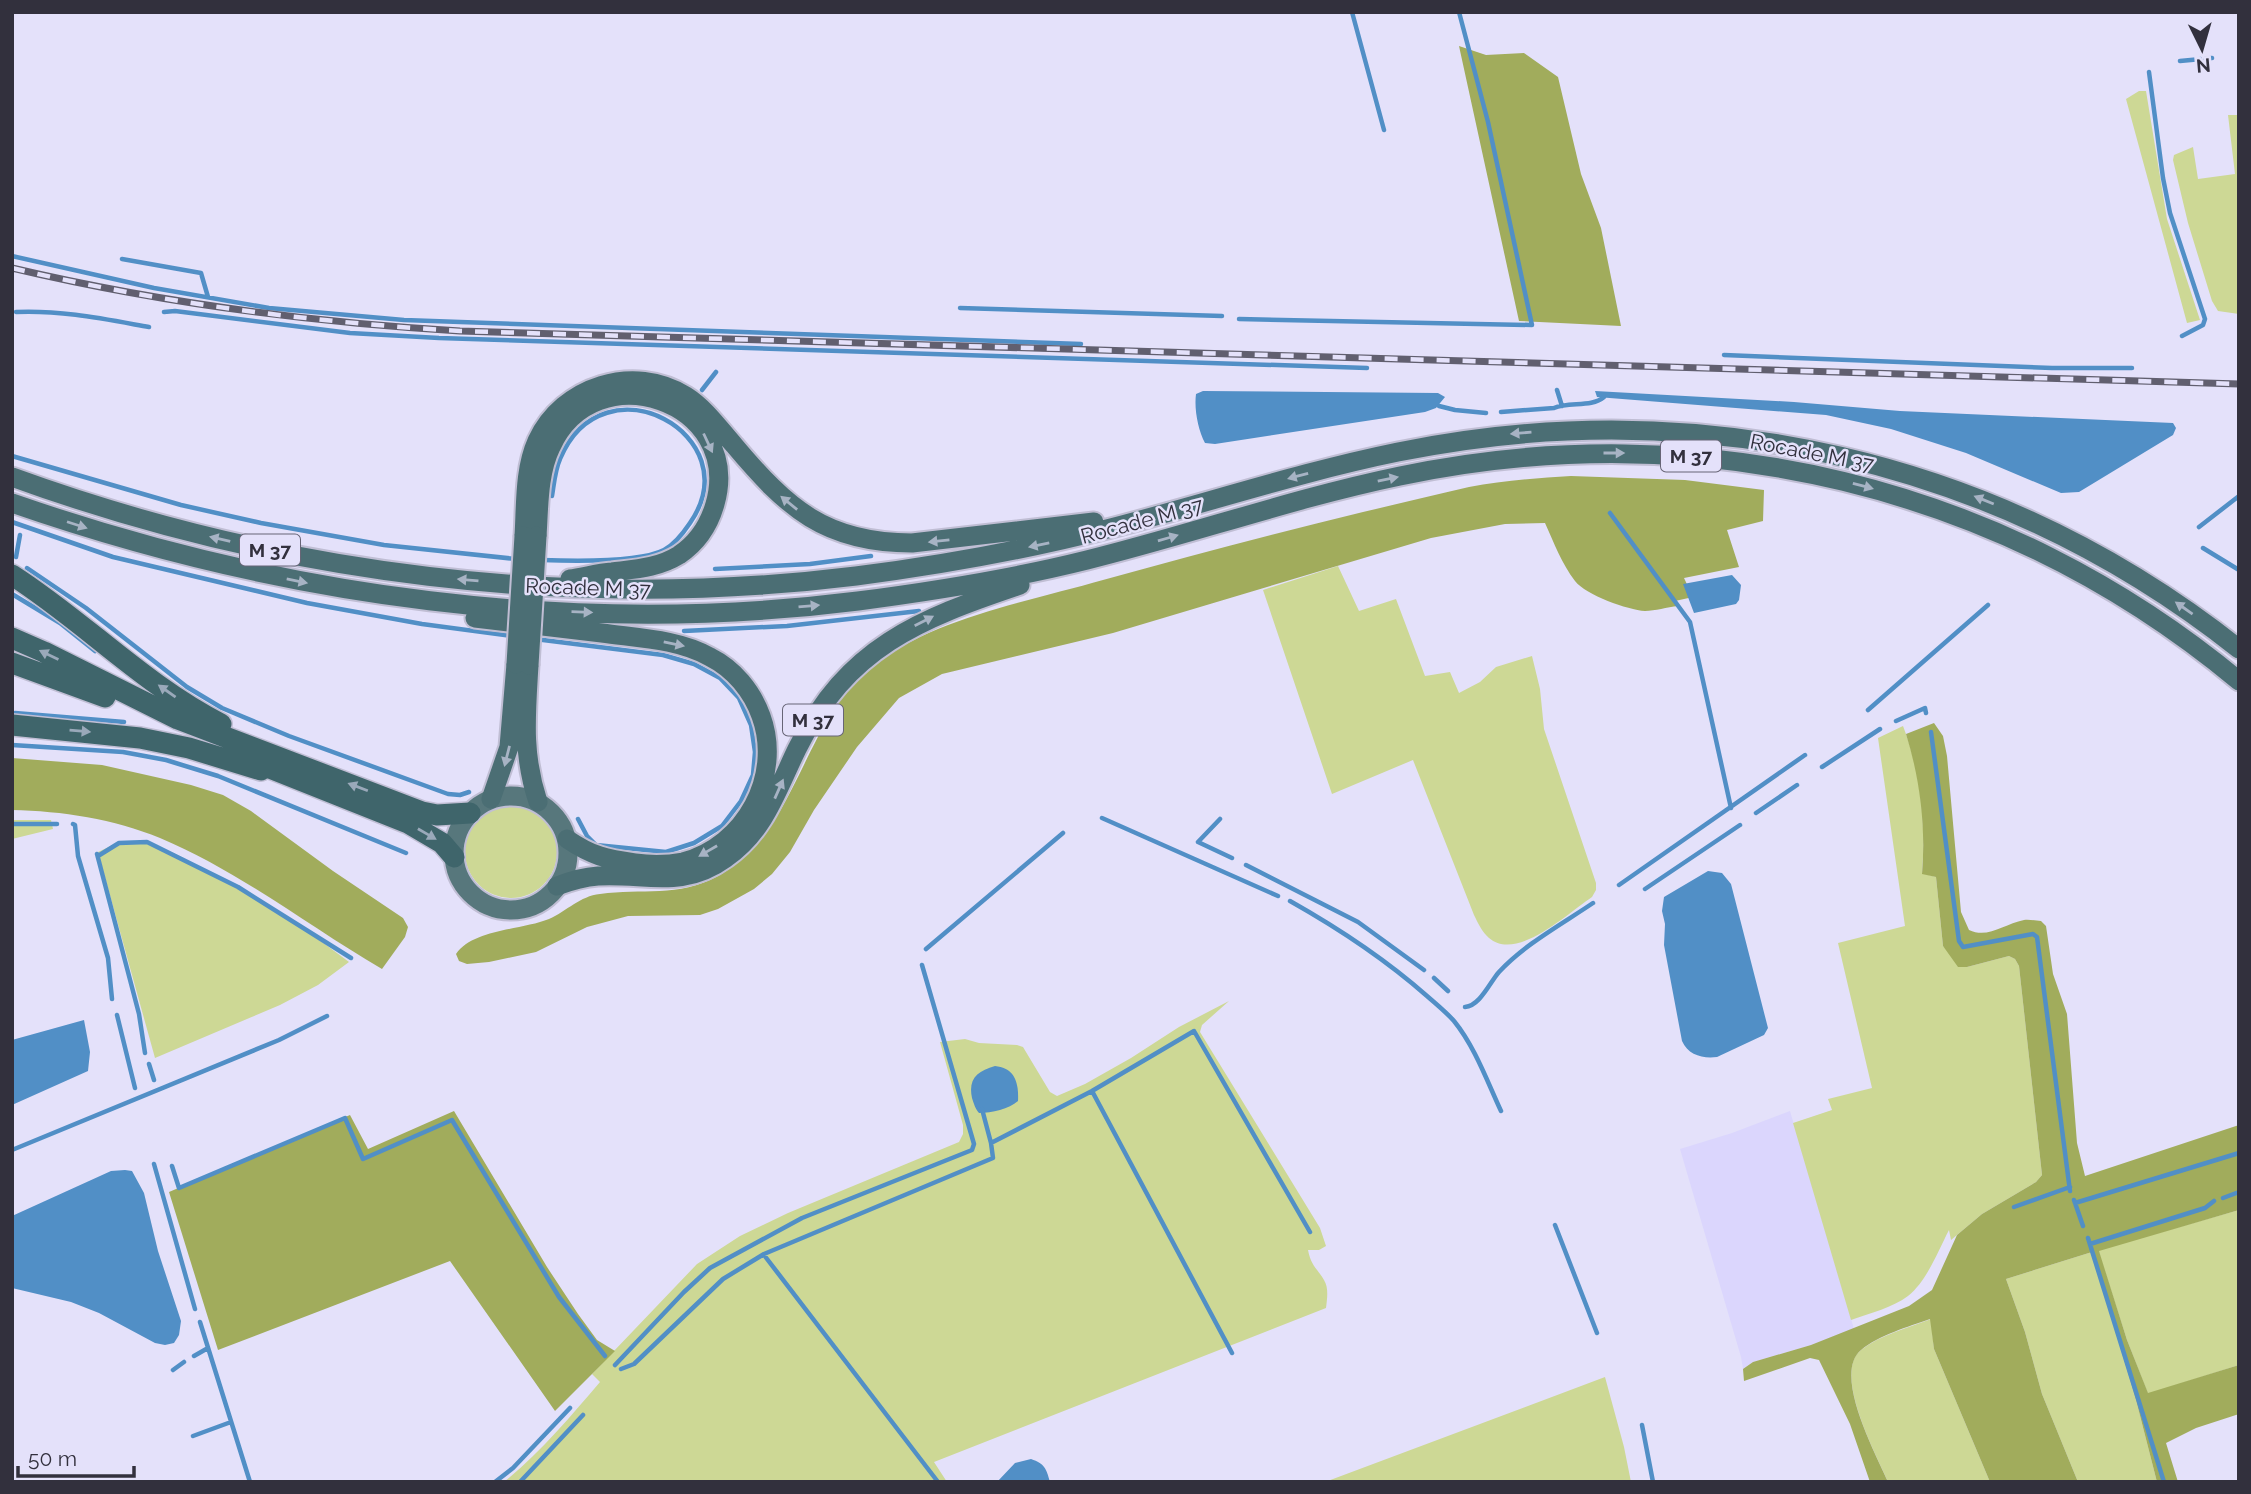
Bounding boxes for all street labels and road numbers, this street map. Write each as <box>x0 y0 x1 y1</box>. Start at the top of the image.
street label: Rocade M 37 <box>1748 428 1877 477</box>
road number: M 37 <box>1661 440 1721 471</box>
street label: Rocade M 37 <box>1078 492 1207 549</box>
road number: M 37 <box>240 534 300 566</box>
street label: Rocade M 37 <box>525 573 652 602</box>
road number: M 37 <box>783 705 843 736</box>

